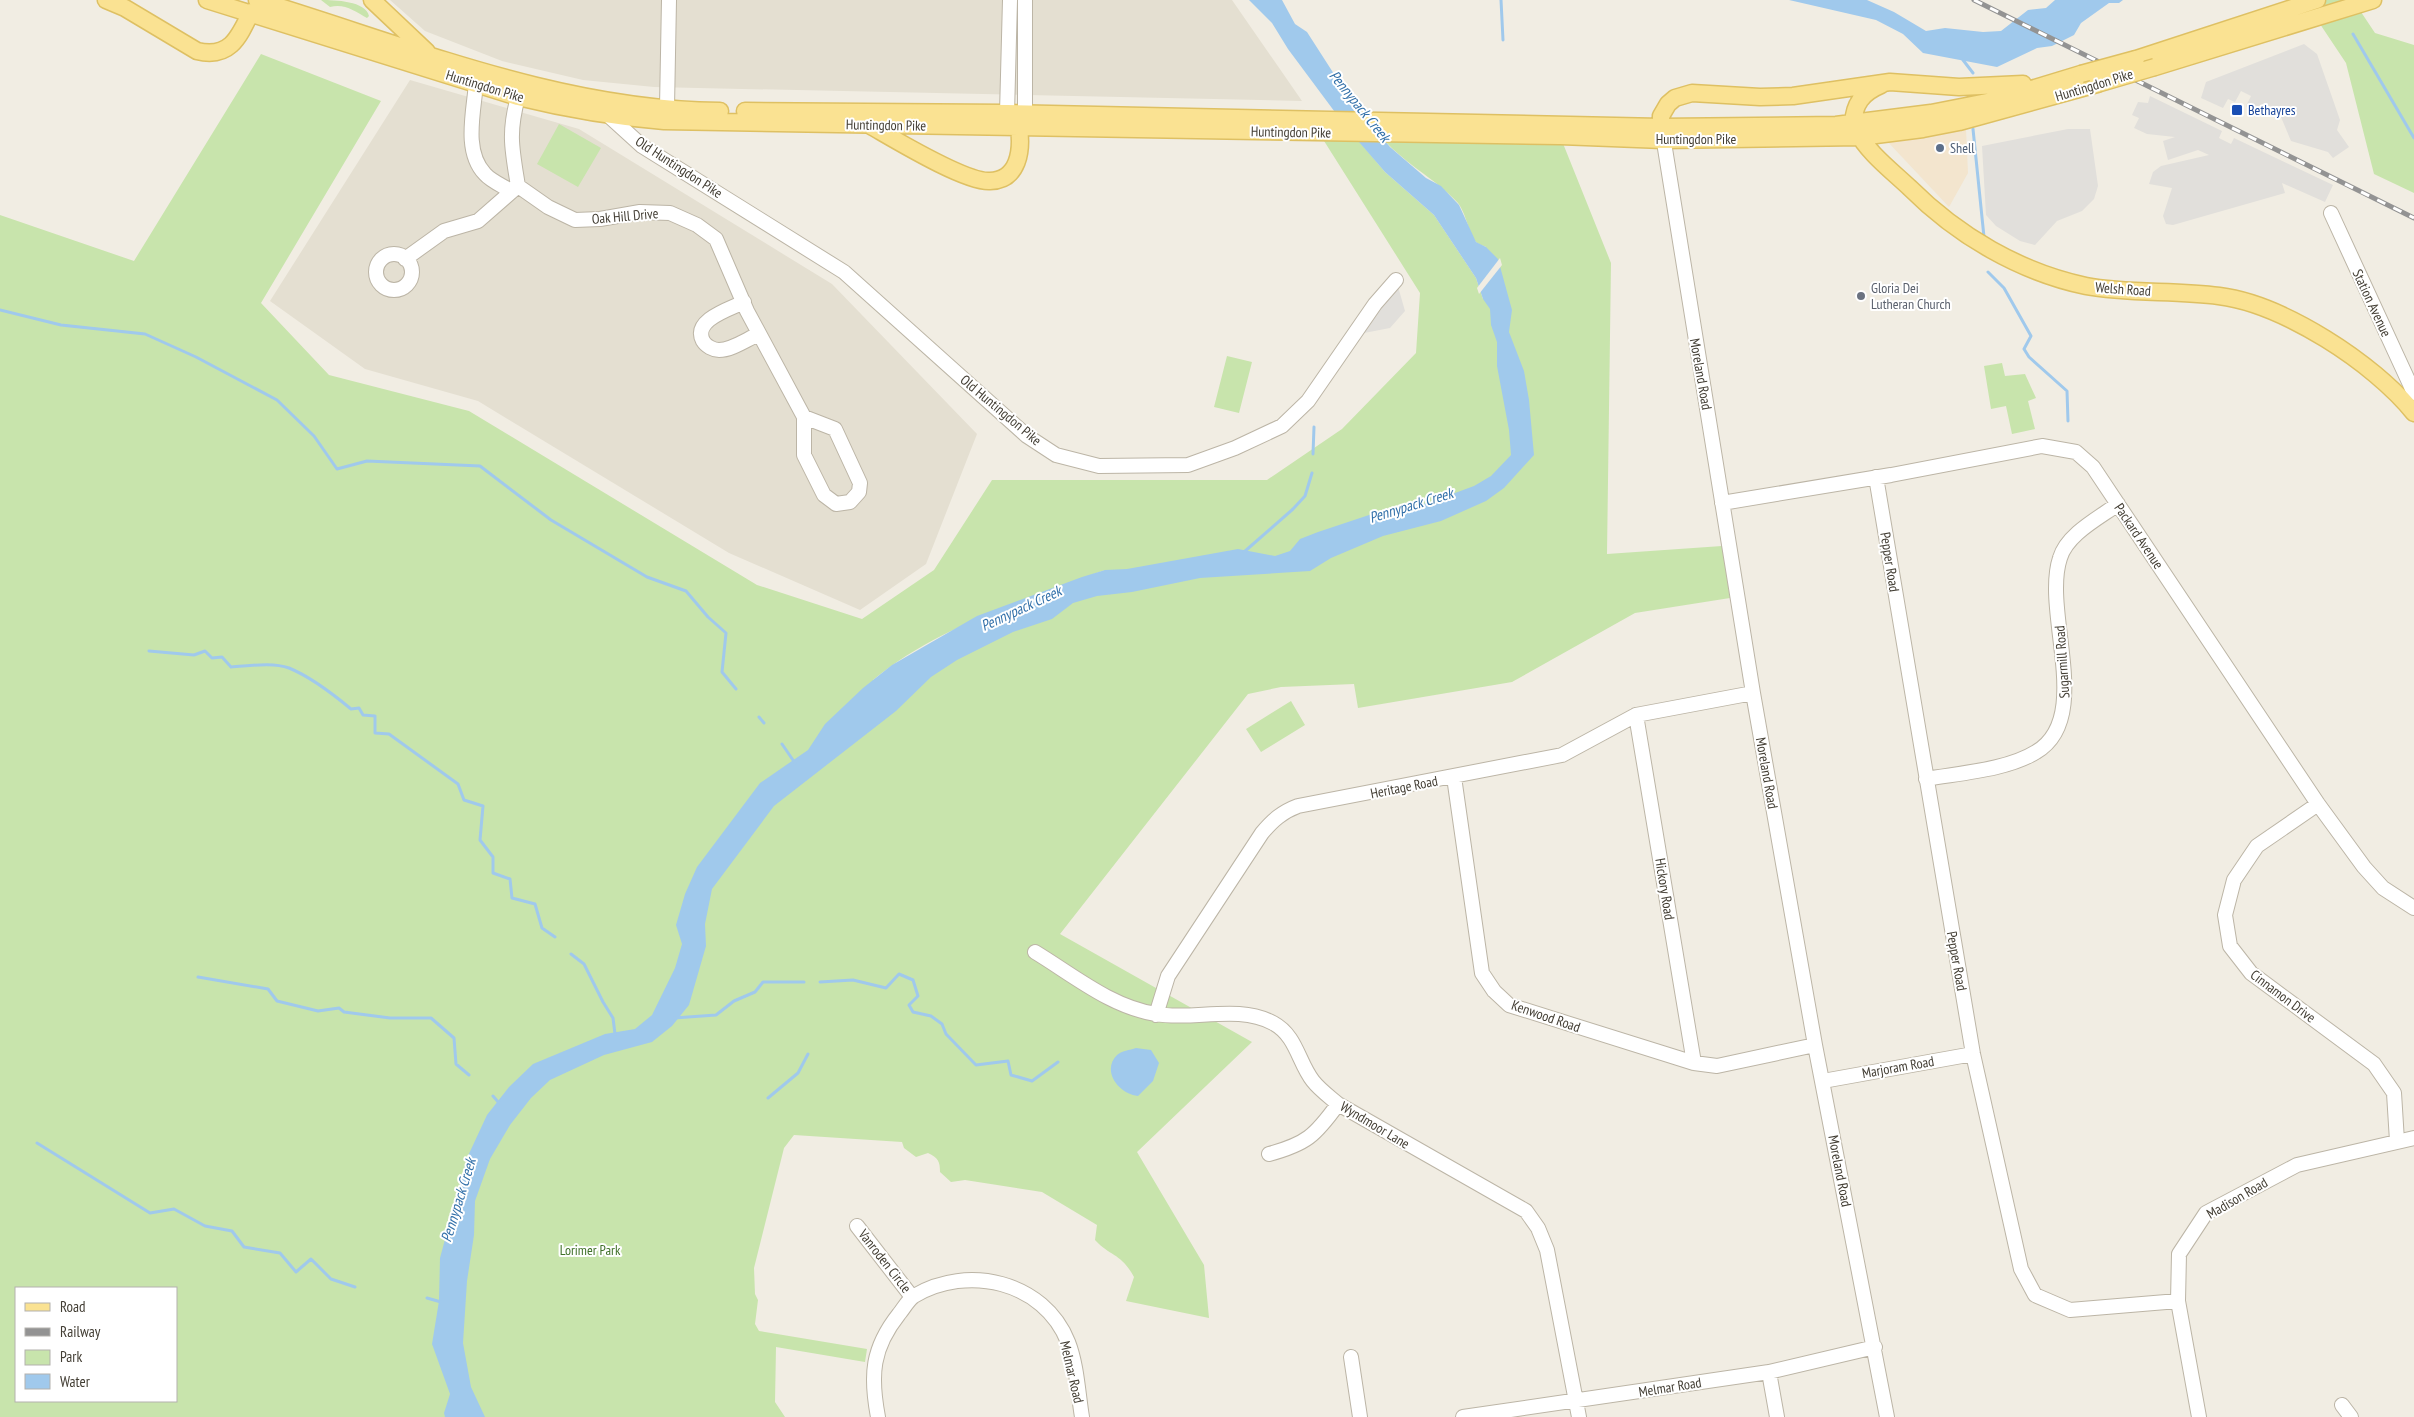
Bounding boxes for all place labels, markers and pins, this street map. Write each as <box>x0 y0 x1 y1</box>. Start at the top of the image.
place label: Bethayres <box>2248 101 2296 119</box>
marker: Bethayres <box>2230 103 2244 117</box>
place label: Shell <box>1950 139 1975 157</box>
marker: Shell <box>1934 142 1946 154</box>
place label: Gloria Dei Lutheran Church <box>1871 279 1951 313</box>
marker: Gloria Dei Lutheran Church <box>1855 290 1867 302</box>

